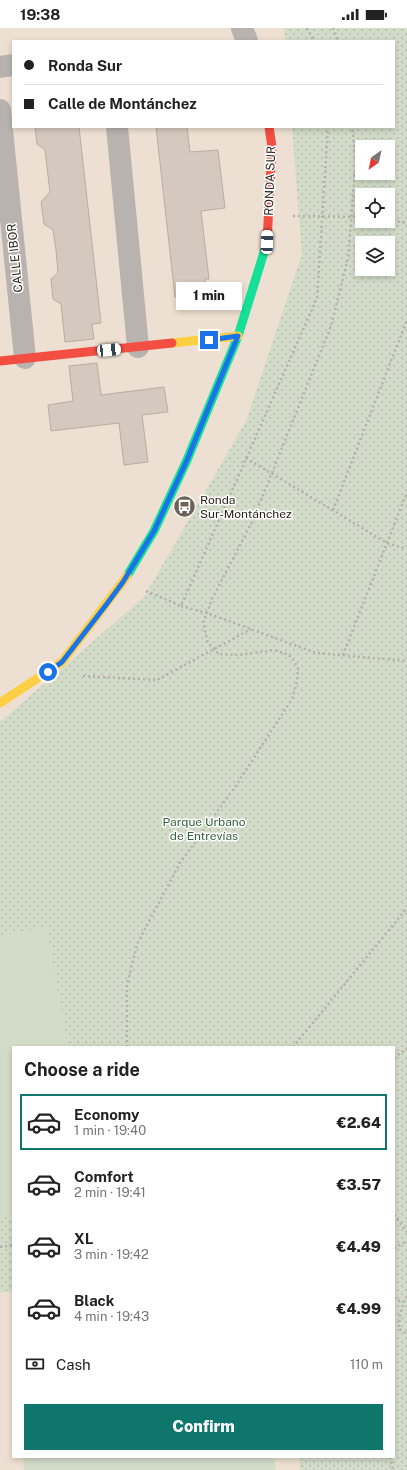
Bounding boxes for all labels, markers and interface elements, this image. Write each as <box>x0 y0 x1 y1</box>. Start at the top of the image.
text: 19:38 <box>20 6 60 23</box>
text: Ronda Sur <box>48 57 122 74</box>
text: Calle de Montánchez <box>48 95 197 112</box>
north arrow <box>355 140 395 180</box>
map controls <box>355 140 395 276</box>
street label: RONDA SUR <box>262 146 278 216</box>
button: locate <box>355 188 395 228</box>
street label: CALLE IBOR <box>4 223 26 293</box>
car <box>261 230 273 254</box>
button: layers <box>355 236 395 276</box>
callout: 1 min <box>176 282 242 310</box>
text: 1 min <box>193 288 225 303</box>
route end <box>200 331 218 349</box>
car <box>96 343 122 357</box>
place label: Ronda Sur-Montánchez <box>200 493 292 521</box>
bus stop icon: Ronda Sur-Montánchez <box>172 494 198 520</box>
route start <box>39 663 57 681</box>
park label: Parque Urbano de Entrevías <box>162 815 246 843</box>
text: Choose a ride <box>24 1059 140 1080</box>
icon: car <box>26 1104 62 1140</box>
text: Economy <box>74 1106 139 1123</box>
text: €2.64 <box>337 1114 381 1131</box>
text: 1 min · 19:40 <box>74 1123 146 1138</box>
icon: car <box>26 1166 62 1202</box>
text: Comfort <box>74 1168 134 1185</box>
text: €3.57 <box>336 1176 381 1193</box>
text: 2 min · 19:41 <box>74 1185 146 1200</box>
icon: car <box>26 1228 62 1264</box>
text: XL <box>74 1230 93 1247</box>
text: €4.49 <box>336 1238 381 1255</box>
text: 3 min · 19:42 <box>74 1247 149 1262</box>
icon: car <box>26 1290 62 1326</box>
text: Black <box>74 1292 114 1309</box>
text: €4.99 <box>336 1300 381 1317</box>
text: 4 min · 19:43 <box>74 1309 149 1324</box>
icon: cash <box>24 1353 46 1375</box>
text: Cash <box>56 1356 91 1373</box>
text: 110 m <box>350 1357 383 1372</box>
button: Confirm <box>24 1404 383 1450</box>

